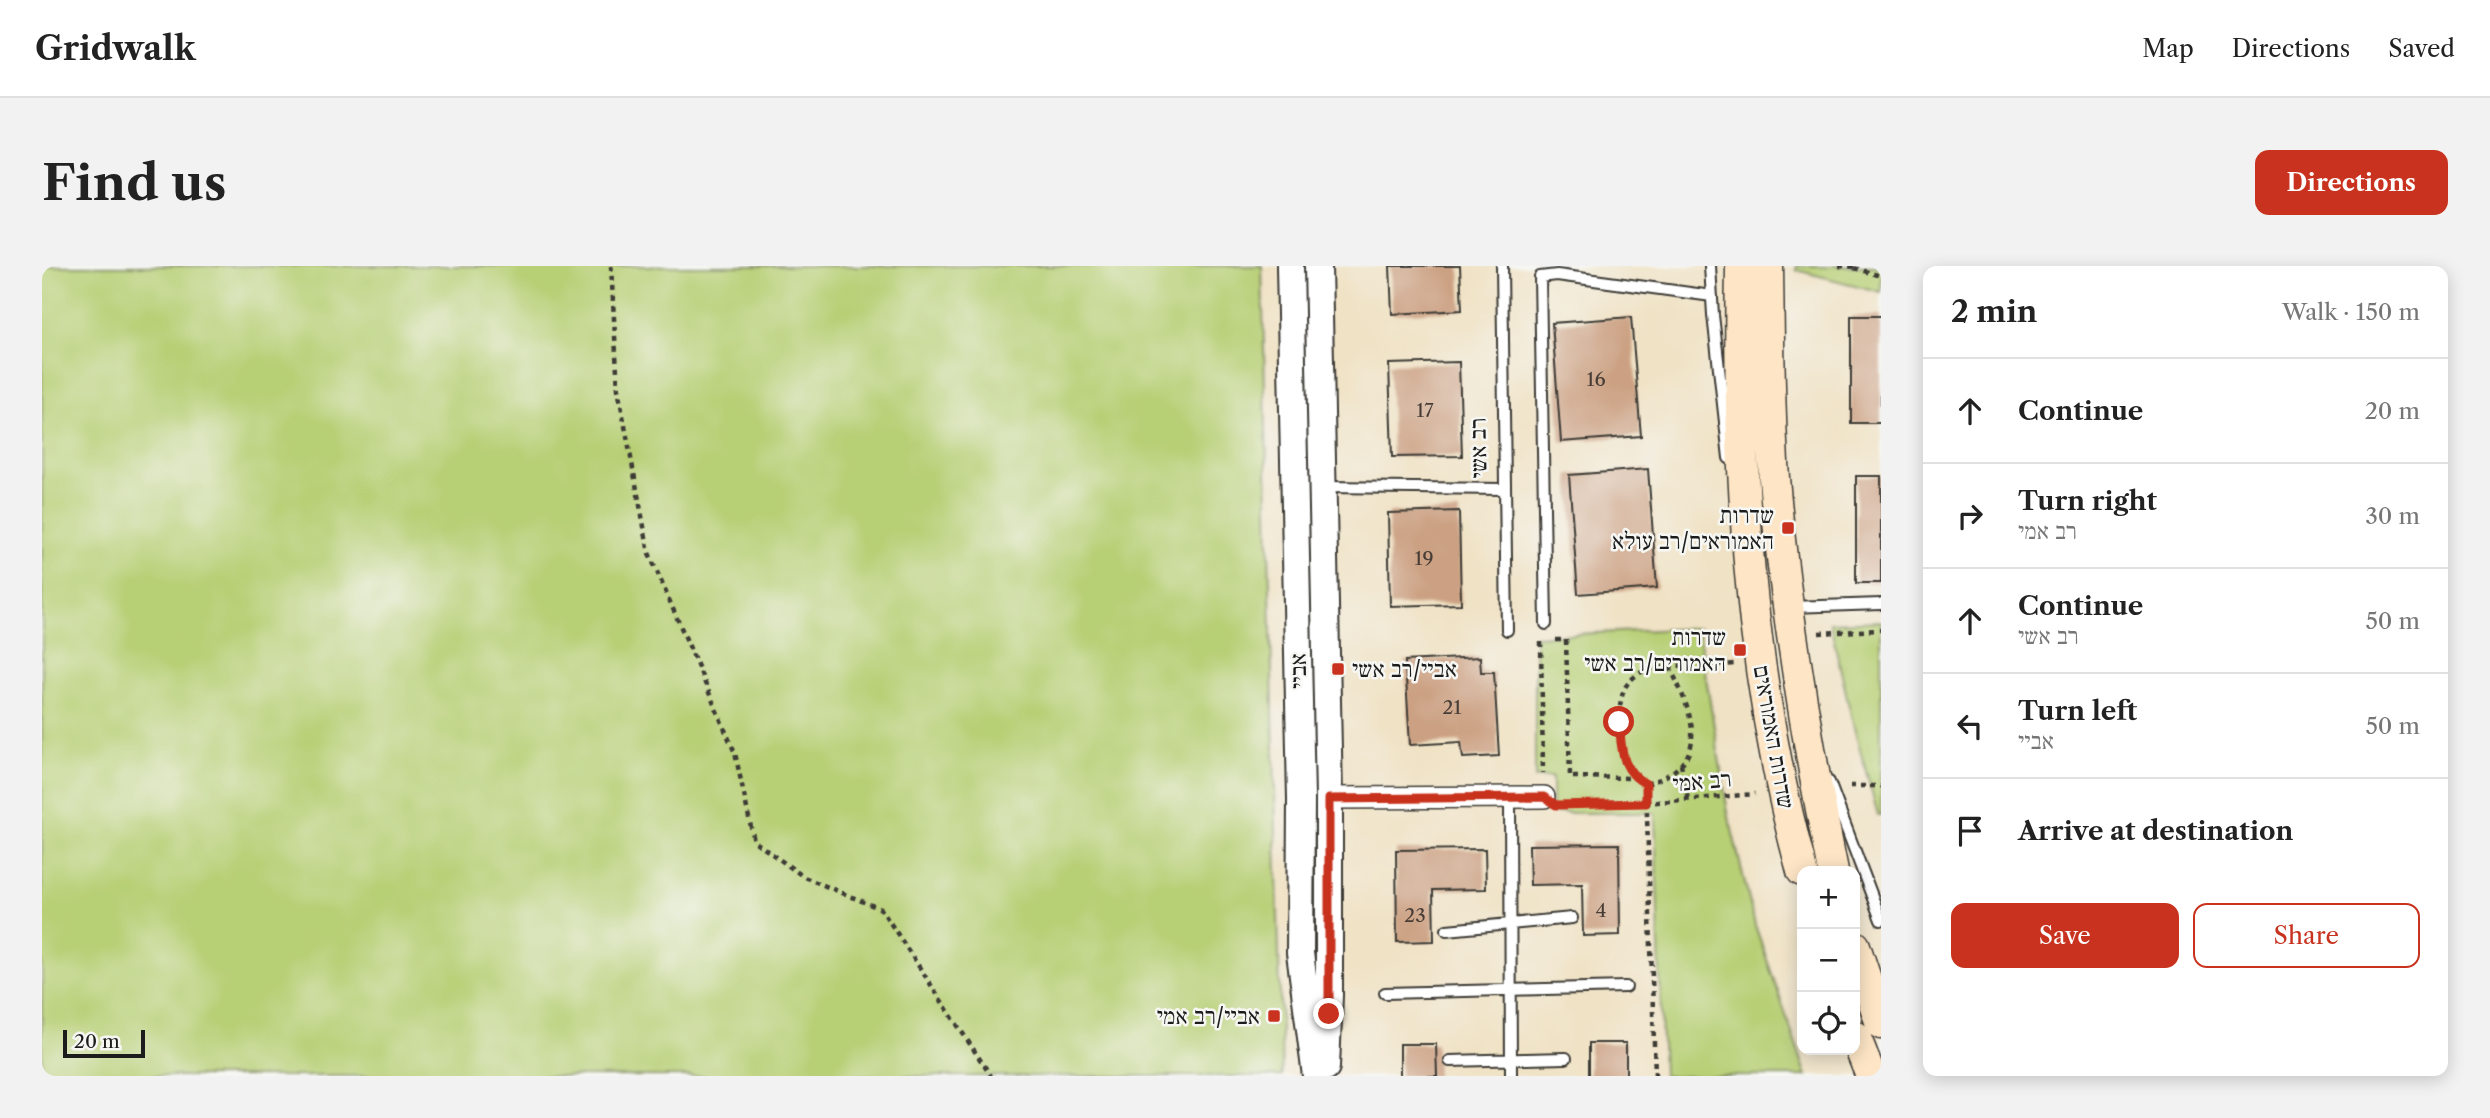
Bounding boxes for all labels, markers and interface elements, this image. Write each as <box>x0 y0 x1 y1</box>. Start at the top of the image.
text: Gridwalk <box>35 28 196 69</box>
text: Map <box>2142 34 2194 63</box>
text: Directions <box>2232 34 2350 63</box>
text: Saved <box>2388 34 2455 63</box>
button: Directions <box>2255 150 2448 215</box>
text: Find us <box>42 152 226 213</box>
text: 2 min <box>1951 293 2037 330</box>
text: Walk · 150 m <box>2282 298 2420 326</box>
house number: 16 <box>1586 368 1606 391</box>
icon: ahead <box>1951 392 1989 430</box>
text: Continue <box>2018 395 2143 427</box>
text: 20 m <box>2365 397 2420 425</box>
house number: 17 <box>1416 399 1434 422</box>
street label: רב אשי <box>1463 417 1493 479</box>
text: Turn right <box>2018 485 2157 517</box>
icon: right <box>1951 497 1989 535</box>
place label: שדרות האמוראים/רב עולא <box>1612 501 1774 555</box>
text: 30 m <box>2365 502 2420 530</box>
text: רב אמי <box>2018 517 2077 545</box>
marker: שדרות האמוראים/רב עולא <box>1780 520 1796 536</box>
house number: 19 <box>1414 547 1434 570</box>
text: Continue <box>2018 590 2143 622</box>
icon: ahead <box>1951 602 1989 640</box>
text: 50 m <box>2365 607 2420 635</box>
text: רב אשי <box>2018 622 2079 650</box>
place label: שדרות האמורים/רב אשי <box>1584 623 1726 677</box>
marker: שדרות האמורים/רב אשי <box>1732 642 1748 658</box>
street label: אביי <box>1284 653 1312 689</box>
place label: אביי/רב אשי <box>1352 655 1457 683</box>
marker: אביי/רב אשי <box>1330 661 1346 677</box>
street label: שדרות האמוראים <box>1748 663 1800 811</box>
text: Turn left <box>2018 695 2137 727</box>
house number: 21 <box>1443 696 1461 719</box>
route start <box>1603 706 1634 737</box>
icon: left <box>1951 707 1989 745</box>
text: 50 m <box>2365 712 2420 740</box>
text: אביי <box>2018 727 2054 755</box>
street label: רב אמי <box>1671 764 1733 798</box>
icon: arrive <box>1951 812 1989 850</box>
text: Arrive at destination <box>2018 815 2293 847</box>
map controls <box>1797 866 1860 1055</box>
button: + <box>1797 866 1860 929</box>
house number: 4 <box>1596 899 1607 922</box>
button: Save <box>1951 903 2179 968</box>
button: Share <box>2193 903 2420 968</box>
house number: 23 <box>1404 904 1426 927</box>
button: − <box>1797 929 1860 992</box>
button: locate <box>1797 992 1860 1055</box>
route end <box>1313 998 1344 1029</box>
place label: אביי/רב אמי <box>1157 1002 1260 1030</box>
marker: אביי/רב אמי <box>1266 1008 1282 1024</box>
scale bar <box>63 1027 145 1059</box>
text: 20 m <box>74 1030 120 1053</box>

